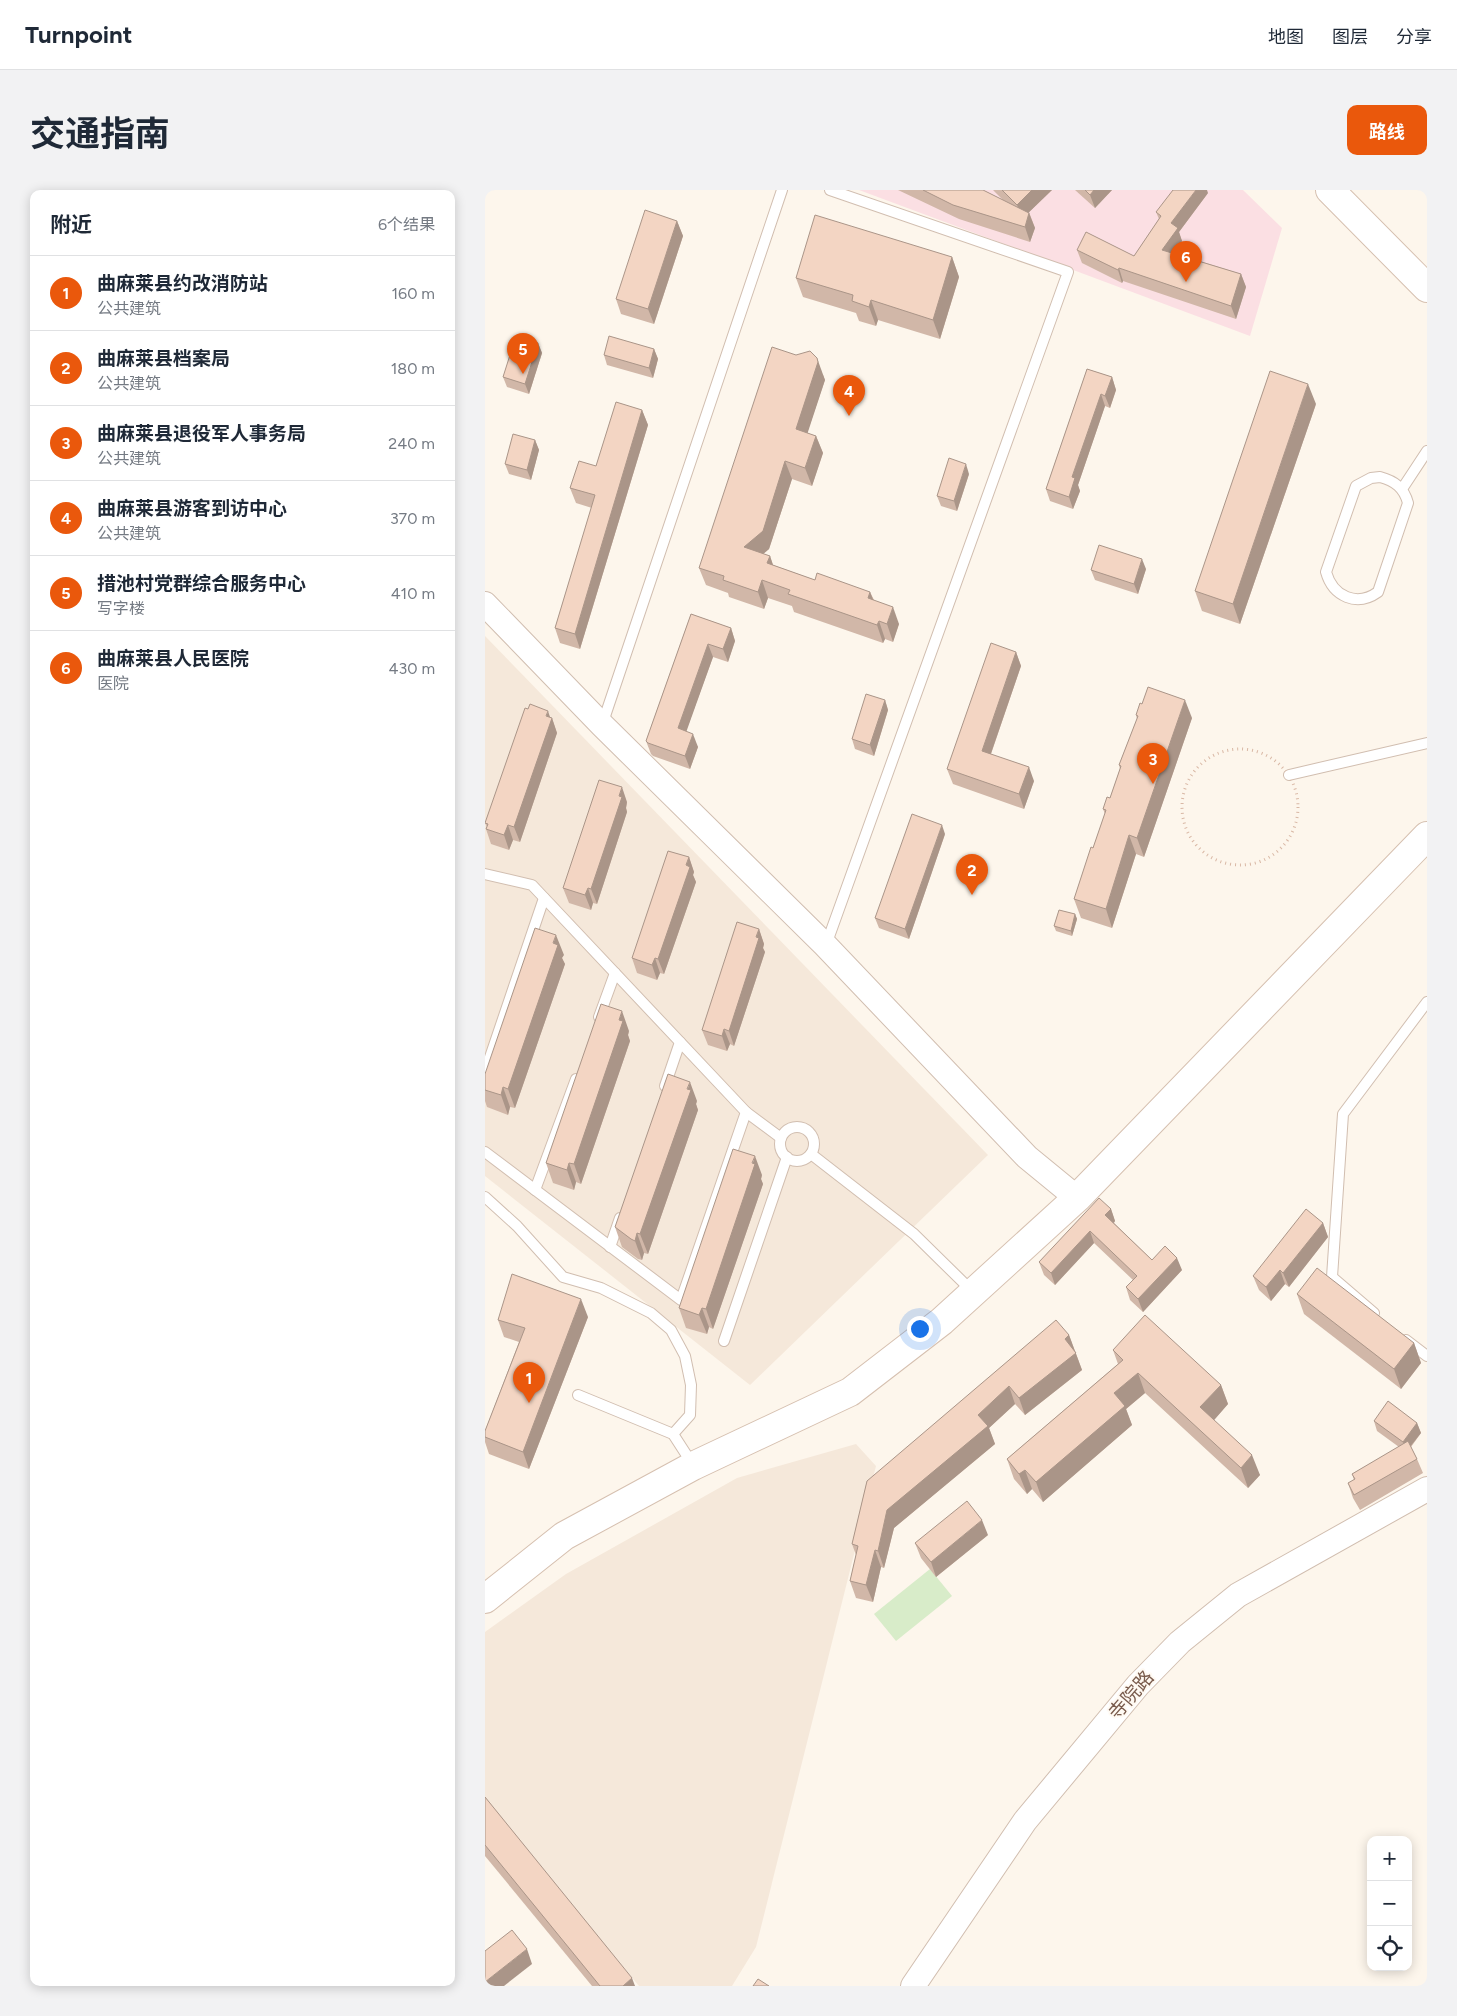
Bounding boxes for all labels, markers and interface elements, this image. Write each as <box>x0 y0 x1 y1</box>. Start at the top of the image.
text: Turnpoint <box>25 20 132 49</box>
text: 地图 <box>1268 26 1304 48</box>
text: 图层 <box>1332 26 1368 48</box>
text: 分享 <box>1396 26 1432 48</box>
button: 路线 <box>1347 105 1427 155</box>
text: 交通指南 <box>30 113 170 155</box>
text: 附近 <box>50 212 92 237</box>
text: 6个结果 <box>378 215 435 234</box>
pin: 6 <box>1170 241 1202 282</box>
text: 曲麻莱县约改消防站 <box>97 272 268 295</box>
text: 1 <box>63 284 69 303</box>
text: 160 m <box>392 284 435 303</box>
text: 公共建筑 <box>97 299 161 318</box>
pin: 5 <box>507 333 539 374</box>
text: 曲麻莱县档案局 <box>97 347 230 370</box>
text: 2 <box>61 359 71 378</box>
text: 180 m <box>391 359 435 378</box>
text: 公共建筑 <box>97 374 161 393</box>
pin: 4 <box>833 375 865 416</box>
text: 曲麻莱县退役军人事务局 <box>97 422 306 445</box>
text: 3 <box>62 434 70 453</box>
text: 240 m <box>388 434 435 453</box>
text: 公共建筑 <box>97 449 161 468</box>
text: 曲麻莱县游客到访中心 <box>97 497 287 520</box>
text: 4 <box>61 509 71 528</box>
text: 370 m <box>390 509 435 528</box>
text: 公共建筑 <box>97 524 161 543</box>
text: 措池村党群综合服务中心 <box>97 572 306 595</box>
text: 5 <box>61 584 71 603</box>
text: 410 m <box>391 584 435 603</box>
text: 写字楼 <box>97 599 145 618</box>
text: 曲麻莱县人民医院 <box>97 647 249 670</box>
text: 6 <box>61 659 71 678</box>
text: 430 m <box>389 659 435 678</box>
text: 医院 <box>97 674 129 693</box>
pin: 3 <box>1137 743 1169 784</box>
pin: 2 <box>956 854 988 895</box>
your location <box>907 1316 933 1342</box>
pin: 1 <box>513 1362 545 1403</box>
street label: 寺院路 <box>1104 1666 1158 1724</box>
map controls <box>1367 1836 1412 1971</box>
button: + <box>1367 1836 1412 1881</box>
button: − <box>1367 1881 1412 1926</box>
button: locate <box>1367 1926 1412 1971</box>

